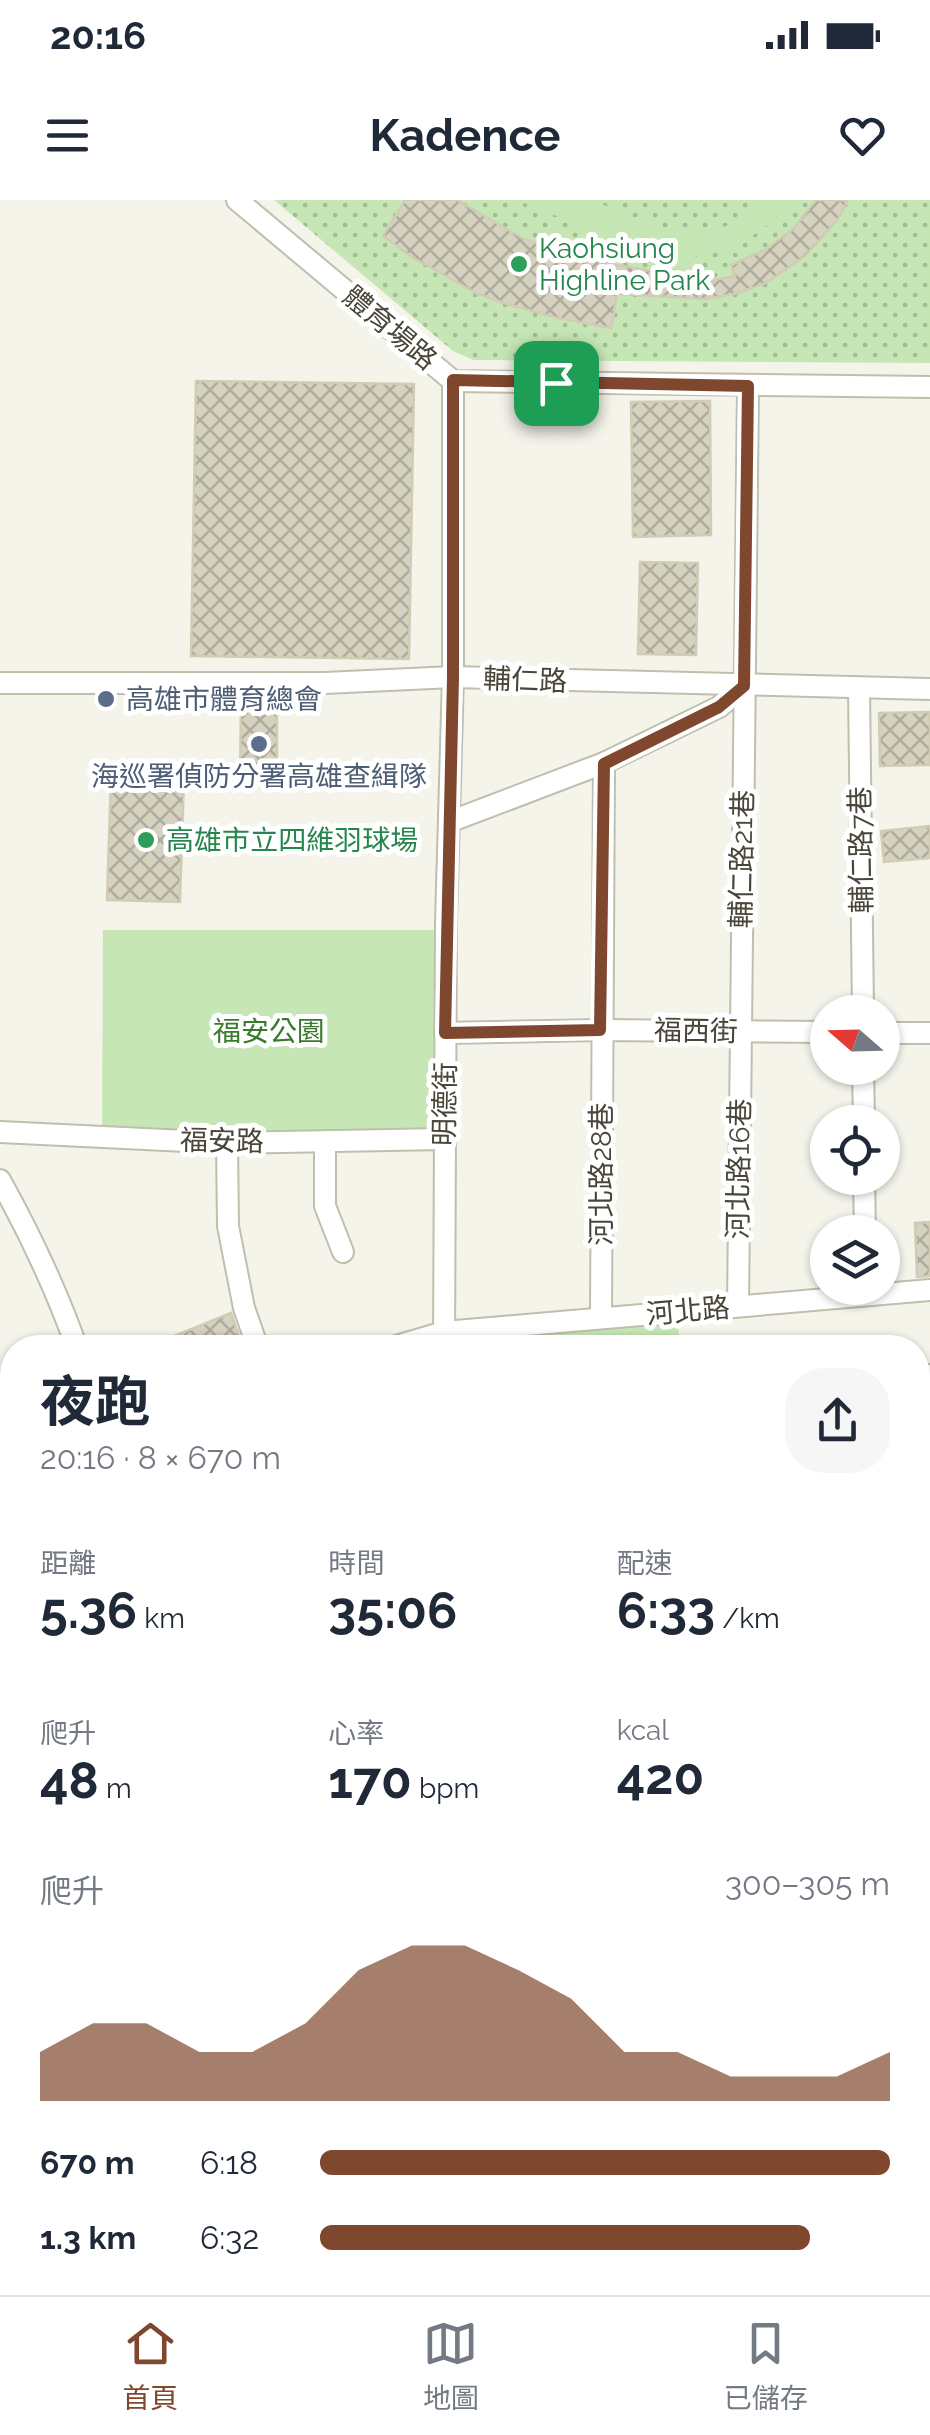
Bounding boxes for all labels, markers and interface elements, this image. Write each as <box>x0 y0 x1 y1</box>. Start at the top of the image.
text: 20:16 <box>50 13 146 58</box>
icon: menu <box>40 108 95 163</box>
icon: heart <box>835 108 890 163</box>
text: Kadence <box>369 109 561 162</box>
place label: Kaohsiung Highline Park <box>539 232 710 297</box>
marker: Kaohsiung Highline Park <box>508 253 530 275</box>
street label: 體育場路 <box>336 279 444 377</box>
pin <box>514 341 599 426</box>
icon: arrive <box>529 356 584 411</box>
street label: 輔仁路 <box>482 662 568 698</box>
place label: 高雄市體育總會 <box>126 683 322 716</box>
marker: 高雄市體育總會 <box>95 688 117 710</box>
marker: 海巡署偵防分署高雄查緝隊 <box>248 733 270 755</box>
place label: 海巡署偵防分署高雄查緝隊 <box>91 760 427 793</box>
street label: 輔仁路7巷 <box>843 786 879 914</box>
street label: 輔仁路21巷 <box>724 789 760 929</box>
place label: 高雄市立四維羽球場 <box>166 824 418 857</box>
marker: 高雄市立四維羽球場 <box>135 829 157 851</box>
north arrow <box>810 995 900 1085</box>
map controls <box>810 995 900 1305</box>
street label: 福西街 <box>654 1014 738 1048</box>
park label: 福安公園 <box>213 1015 325 1048</box>
street label: 明德街 <box>428 1062 462 1146</box>
street label: 河北路16巷 <box>721 1098 757 1240</box>
street label: 河北路28巷 <box>585 1102 618 1246</box>
button: locate <box>810 1105 900 1195</box>
street label: 福安路 <box>180 1124 264 1158</box>
button: layers <box>810 1215 900 1305</box>
street label: 河北路 <box>645 1291 731 1331</box>
button: share <box>785 1368 890 1473</box>
text: 夜跑 <box>40 1369 150 1434</box>
text: 20:16 · 8 × 670 m <box>40 1439 281 1476</box>
text: 距離 <box>40 1547 96 1580</box>
text: 時間 <box>328 1547 384 1580</box>
text: 配速 <box>617 1547 673 1580</box>
text: 5.36 <box>40 1581 137 1640</box>
text: 35:06 <box>328 1581 457 1640</box>
text: 6:33 <box>617 1581 715 1640</box>
text: km <box>137 1602 185 1635</box>
text: /km <box>715 1602 780 1635</box>
text: kcal <box>617 1714 669 1747</box>
text: 爬升 <box>40 1717 96 1750</box>
text: 心率 <box>328 1717 384 1750</box>
text: 420 <box>617 1747 704 1806</box>
text: 48 <box>40 1751 99 1810</box>
text: 170 <box>328 1751 412 1810</box>
text: m <box>99 1772 132 1805</box>
text: bpm <box>412 1772 479 1805</box>
text: 300–305 m <box>725 1865 890 1902</box>
text: 爬升 <box>40 1872 104 1909</box>
text: 670 m <box>40 2144 135 2181</box>
text: 6:18 <box>200 2144 258 2181</box>
text: 1.3 km <box>40 2219 136 2256</box>
text: 6:32 <box>200 2219 259 2256</box>
tab: 首頁 <box>122 2316 178 2416</box>
tab: 地圖 <box>423 2316 479 2416</box>
tab: 已儲存 <box>724 2316 808 2416</box>

